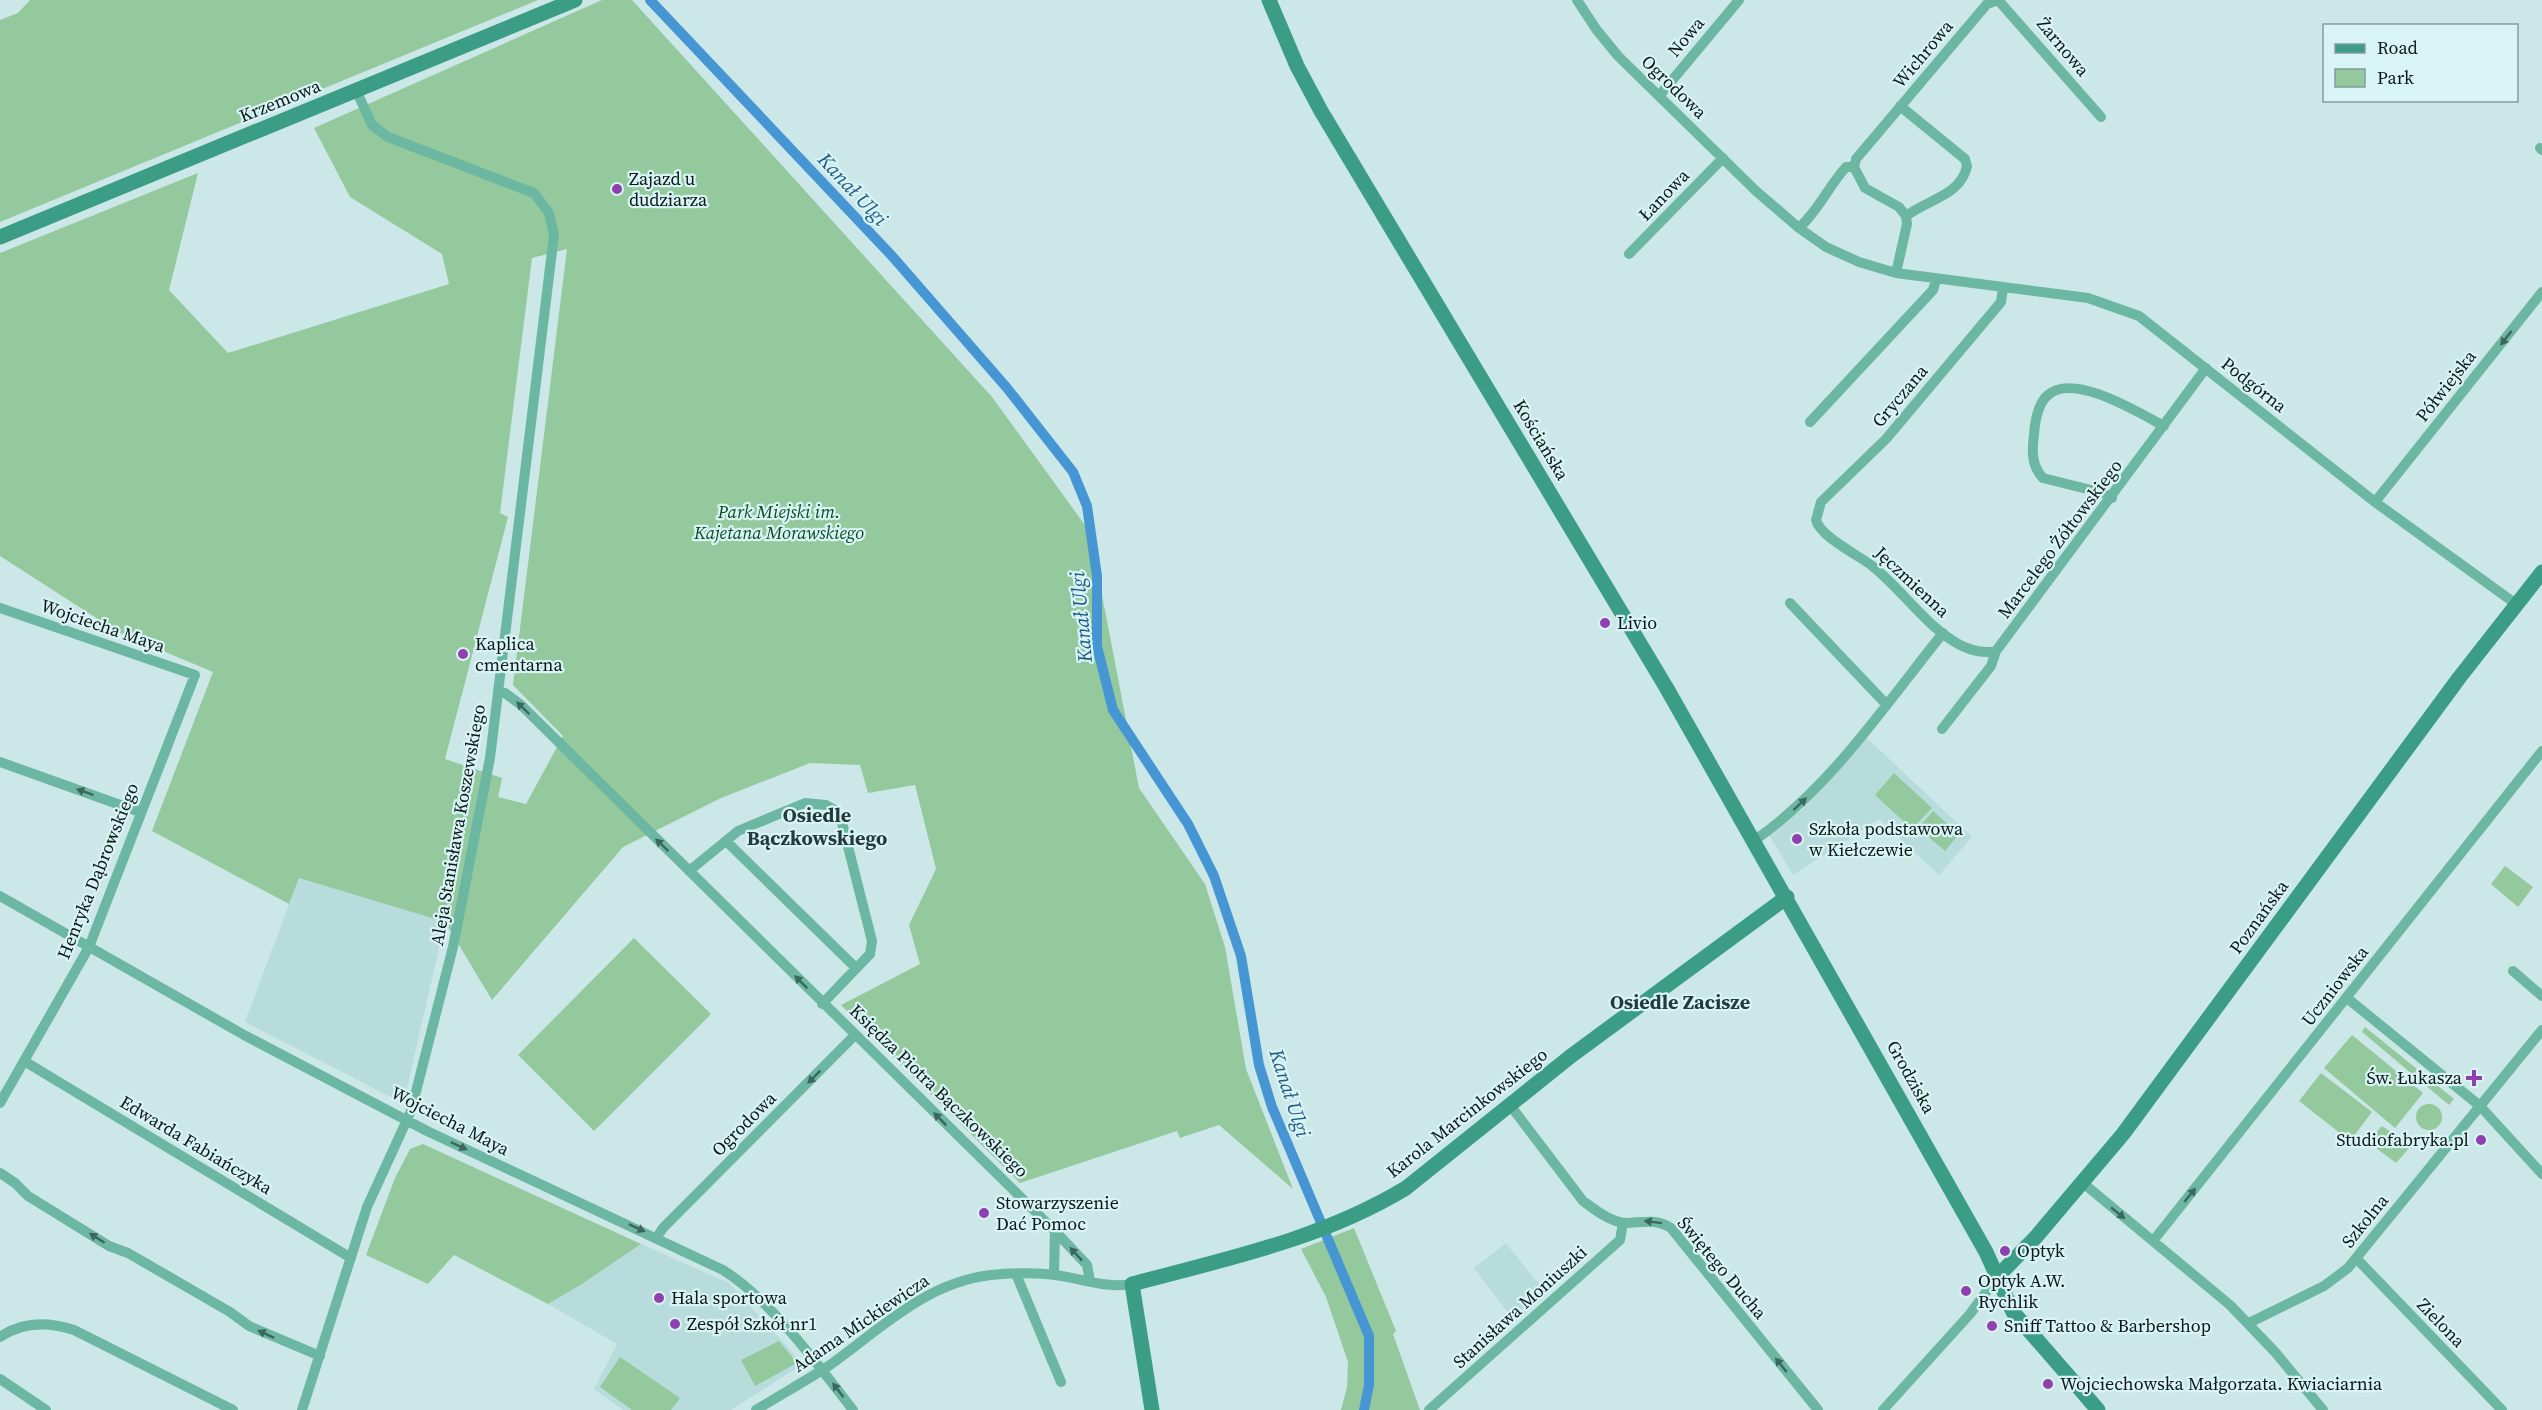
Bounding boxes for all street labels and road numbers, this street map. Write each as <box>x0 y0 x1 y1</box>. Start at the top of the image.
street label: Nowa <box>1661 11 1710 62</box>
street label: Żarnowa <box>2031 12 2096 82</box>
street label: Wichrowa <box>1887 14 1959 93</box>
street label: Ogrodowa <box>1636 49 1713 125</box>
street label: Krzemowa <box>235 73 325 128</box>
street label: Łanowa <box>1633 163 1695 226</box>
street label: Półwiejska <box>2410 344 2482 427</box>
street label: Podgórna <box>2216 351 2293 419</box>
street label: Gryczana <box>1866 358 1934 432</box>
street label: Kościańska <box>1508 395 1576 486</box>
street label: Marcelego Żółtowskiego <box>1991 454 2128 623</box>
street label: Jęczmienna <box>1869 540 1956 623</box>
street label: Wojciecha Maya <box>38 593 169 659</box>
street label: Aleja Stanisława Koszewskiego <box>424 702 491 948</box>
street label: Henryka Dąbrowskiego <box>51 779 144 963</box>
street label: Poznańska <box>2223 874 2294 959</box>
street label: Uczniowska <box>2295 940 2374 1031</box>
street label: Księdza Piotra Bączkowskiego <box>844 998 1034 1183</box>
street label: Grodziska <box>1881 1036 1942 1119</box>
street label: Karola Marcinkowskiego <box>1381 1042 1552 1183</box>
street label: Wojciecha Maya <box>387 1080 515 1162</box>
street label: Ogrodowa <box>706 1085 782 1162</box>
street label: Edwarda Fabiańczyka <box>115 1089 278 1200</box>
street label: Szkolna <box>2335 1188 2394 1253</box>
street label: Świętego Ducha <box>1672 1211 1773 1325</box>
street label: Stanisława Moniuszki <box>1447 1240 1592 1374</box>
street label: Adama Mickiewicza <box>787 1267 935 1378</box>
street label: Zielona <box>2412 1293 2472 1353</box>

